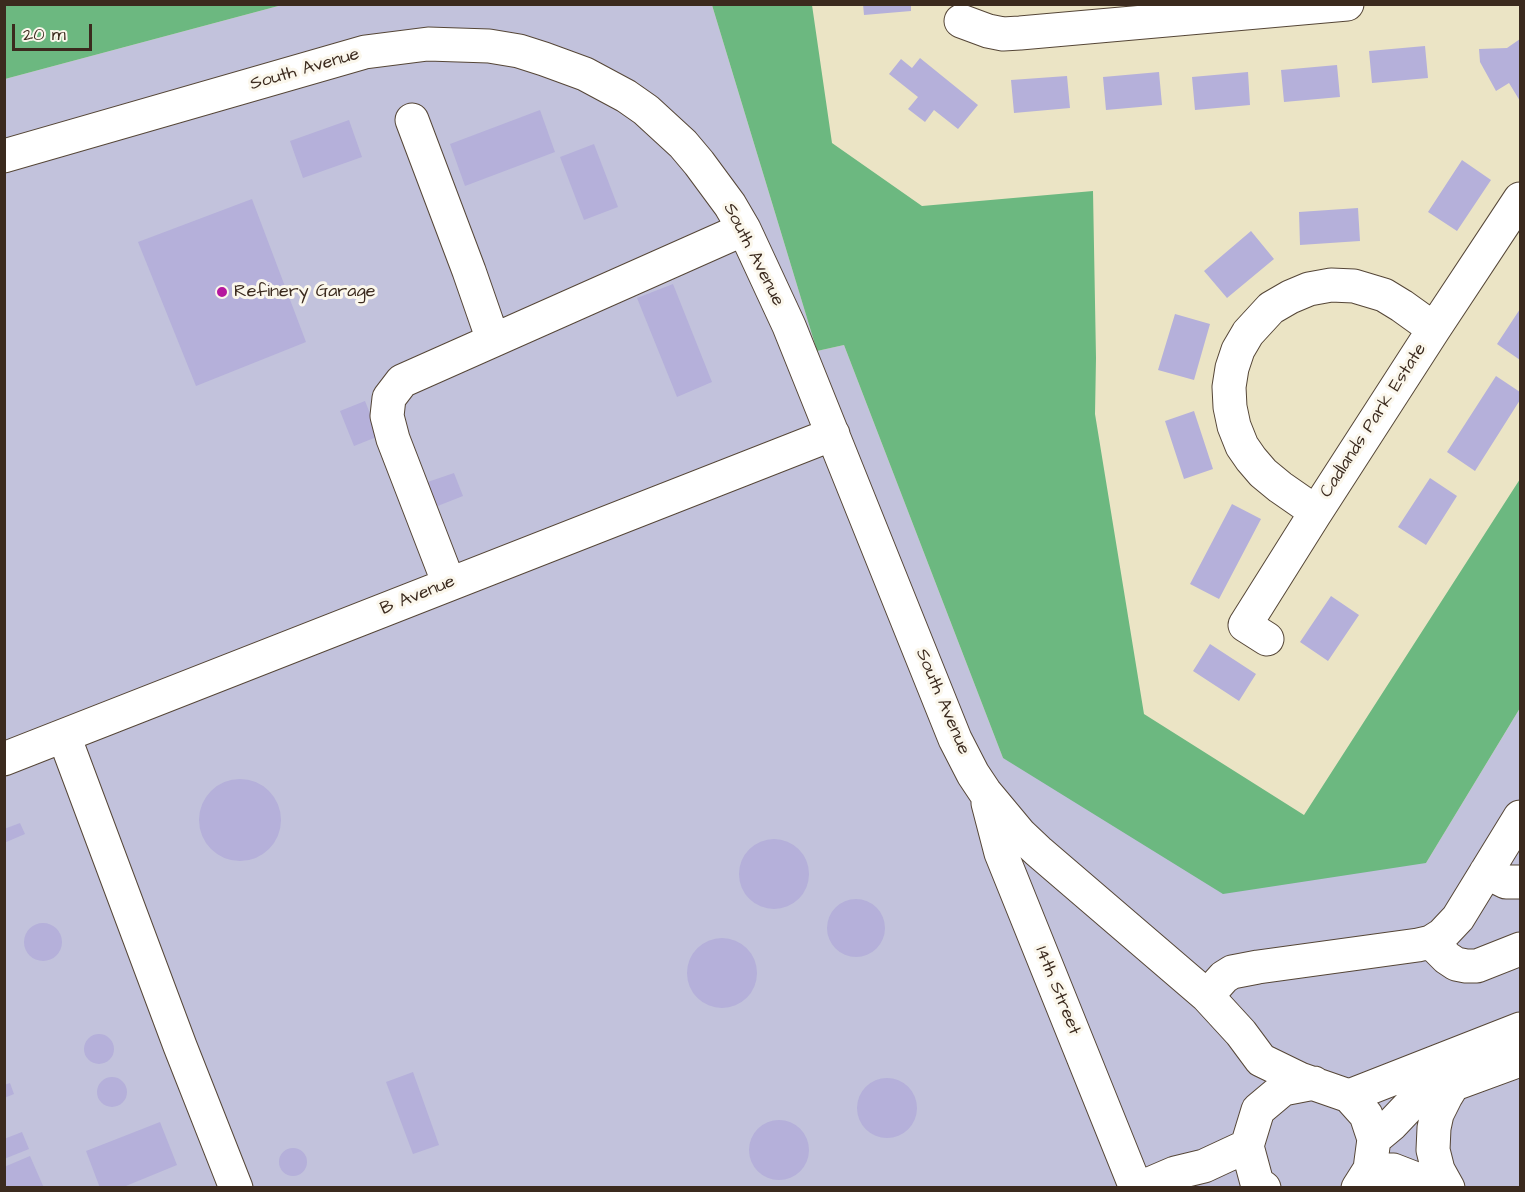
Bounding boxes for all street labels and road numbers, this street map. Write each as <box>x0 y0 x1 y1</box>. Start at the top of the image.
street label: South Avenue <box>248 44 362 96</box>
street label: South Avenue <box>718 200 788 310</box>
street label: Cadlands Park Estate <box>1316 340 1432 502</box>
street label: B Avenue <box>378 571 458 621</box>
street label: South Avenue <box>910 646 974 758</box>
street label: 14th Street <box>1029 944 1085 1038</box>

